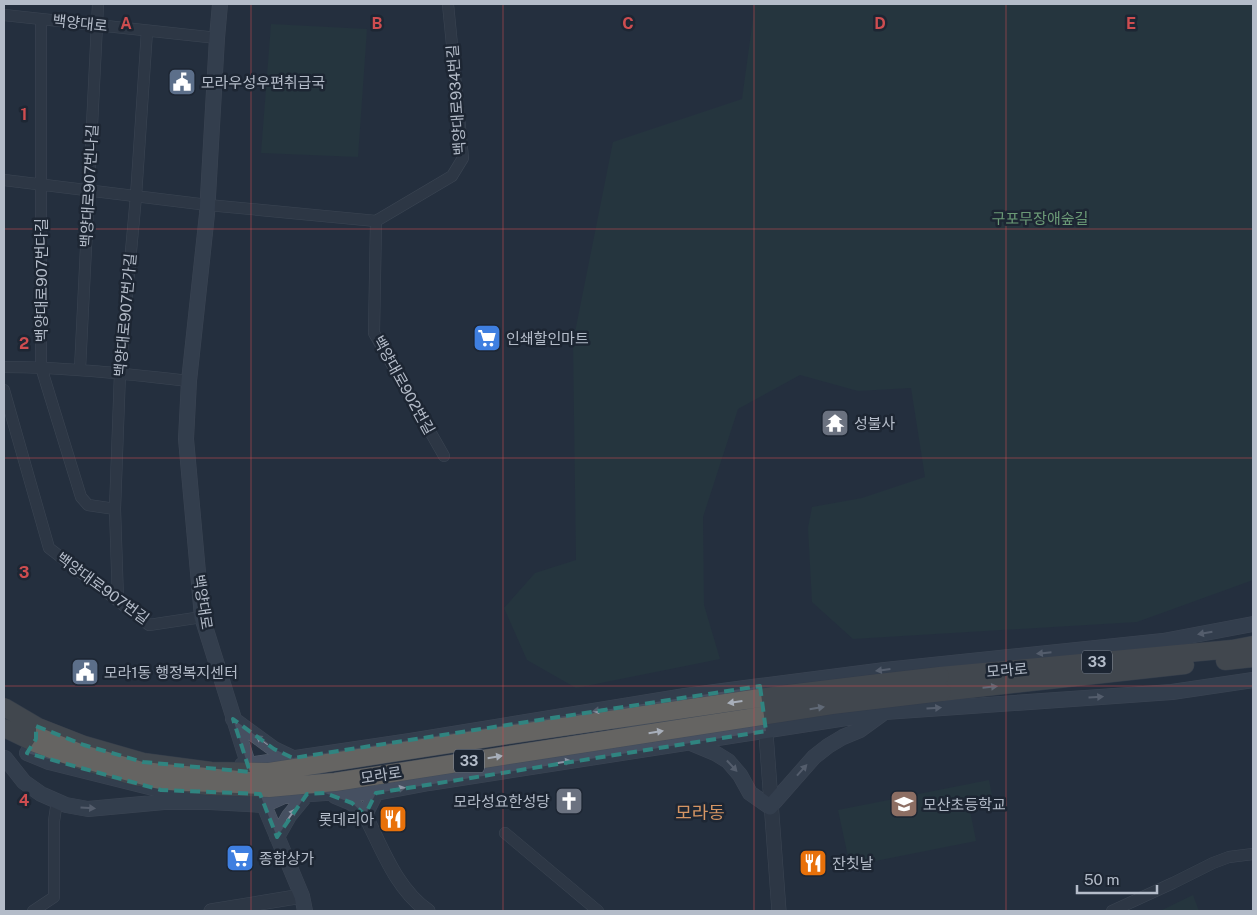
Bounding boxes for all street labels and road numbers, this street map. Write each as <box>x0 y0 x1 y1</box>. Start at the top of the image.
street label: 백양대로 <box>52 12 108 34</box>
street label: 백양대로934번길 <box>444 44 468 156</box>
street label: 백양대로907번나길 <box>77 124 101 248</box>
street label: 백양대로907번다길 <box>33 218 50 342</box>
street label: 백양대로907번가길 <box>111 253 139 377</box>
street label: 백양대로902번길 <box>370 333 438 437</box>
street label: 백양대로907번길 <box>54 549 152 627</box>
street label: 백양대로 <box>190 573 216 631</box>
road number: 33 <box>1082 650 1112 674</box>
street label: 모라로 <box>986 660 1028 680</box>
road number: 33 <box>454 749 484 772</box>
street label: 모라로 <box>359 763 403 787</box>

